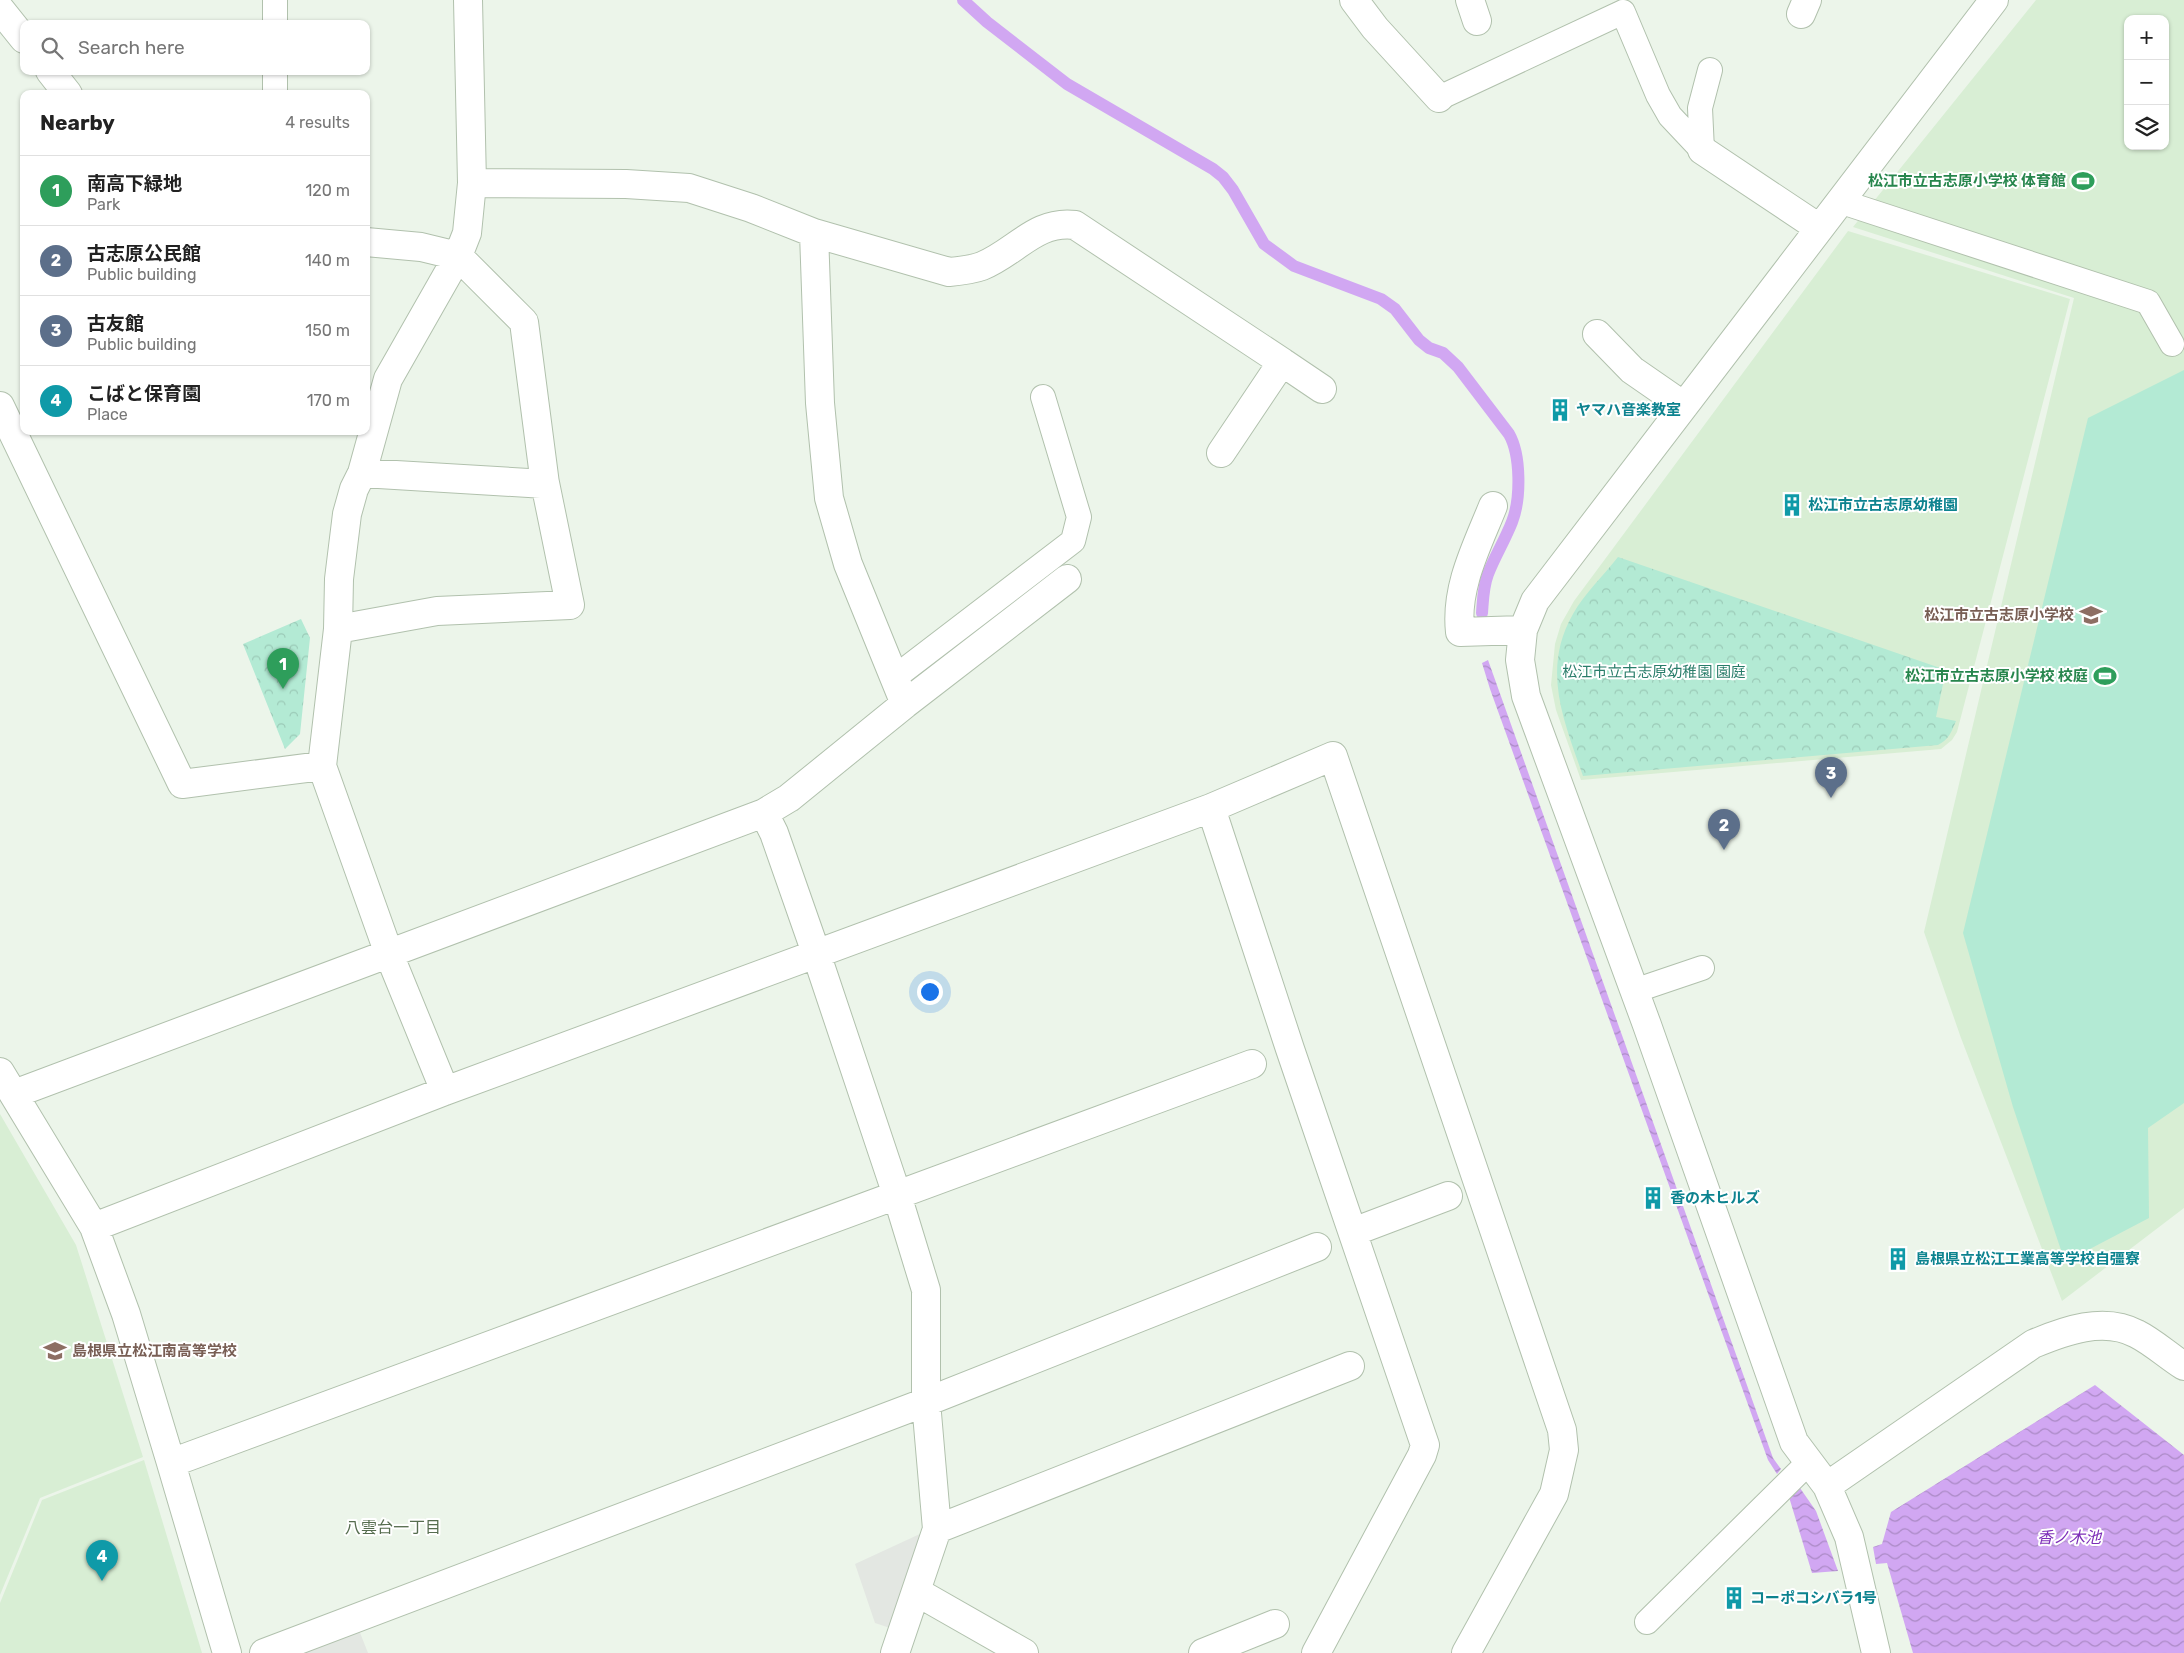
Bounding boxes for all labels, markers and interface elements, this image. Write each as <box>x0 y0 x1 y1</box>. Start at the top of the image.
map controls <box>2124 15 2169 150</box>
button: + <box>2124 15 2169 60</box>
search box <box>20 20 370 75</box>
icon: search <box>38 34 66 62</box>
text: Search here <box>78 36 185 59</box>
button: − <box>2124 60 2169 105</box>
button: layers <box>2124 105 2169 150</box>
text: Nearby <box>40 110 115 135</box>
text: 4 results <box>285 113 350 132</box>
sports icon: 松江市立古志原小学校 体育館 <box>2070 168 2096 194</box>
text: 南高下緑地 <box>87 172 182 195</box>
place label: 松江市立古志原小学校 体育館 <box>1868 172 2066 190</box>
text: 1 <box>52 181 60 200</box>
text: 120 m <box>305 181 350 200</box>
text: Park <box>87 195 120 214</box>
text: 古志原公民館 <box>87 242 201 265</box>
text: 2 <box>51 251 61 270</box>
text: 140 m <box>305 251 350 270</box>
text: Public building <box>87 265 197 284</box>
text: 古友館 <box>87 312 144 335</box>
text: 3 <box>51 321 61 340</box>
text: 150 m <box>305 321 350 340</box>
text: Public building <box>87 335 197 354</box>
text: こばと保育園 <box>87 382 201 405</box>
text: 4 <box>51 391 61 410</box>
text: 170 m <box>307 391 350 410</box>
building icon: ヤマハ音楽教室 <box>1547 397 1573 423</box>
place label: ヤマハ音楽教室 <box>1576 401 1681 419</box>
text: Place <box>87 405 128 424</box>
building icon: 松江市立古志原幼稚園 <box>1779 492 1805 518</box>
place label: 松江市立古志原幼稚園 <box>1808 496 1958 514</box>
school or university icon: 松江市立古志原小学校 <box>2078 602 2104 628</box>
place label: 松江市立古志原小学校 <box>1924 606 2074 624</box>
pin: 1 <box>267 648 299 689</box>
park label: 松江市立古志原幼稚園 園庭 <box>1562 663 1746 681</box>
sports icon: 松江市立古志原小学校 校庭 <box>2092 663 2118 689</box>
place label: 松江市立古志原小学校 校庭 <box>1905 667 2088 685</box>
pin: 3 <box>1815 757 1847 798</box>
pin: 2 <box>1708 809 1740 850</box>
your location <box>917 979 943 1005</box>
building icon: 香の木ヒルズ <box>1640 1185 1666 1211</box>
place label: 香の木ヒルズ <box>1670 1189 1760 1207</box>
building icon: 島根県立松江工業高等学校自彊寮 <box>1885 1246 1911 1272</box>
place label: 島根県立松江工業高等学校自彊寮 <box>1915 1250 2140 1268</box>
school or university icon: 島根県立松江南高等学校 <box>42 1338 68 1364</box>
place label: 島根県立松江南高等学校 <box>72 1342 237 1360</box>
district label: 八雲台一丁目 <box>345 1518 441 1537</box>
water label: 香ノ木池 <box>2037 1528 2103 1547</box>
pin: 4 <box>86 1540 118 1581</box>
building icon: コーポコシバラ1号 <box>1721 1585 1747 1611</box>
place label: コーポコシバラ1号 <box>1750 1589 1877 1607</box>

